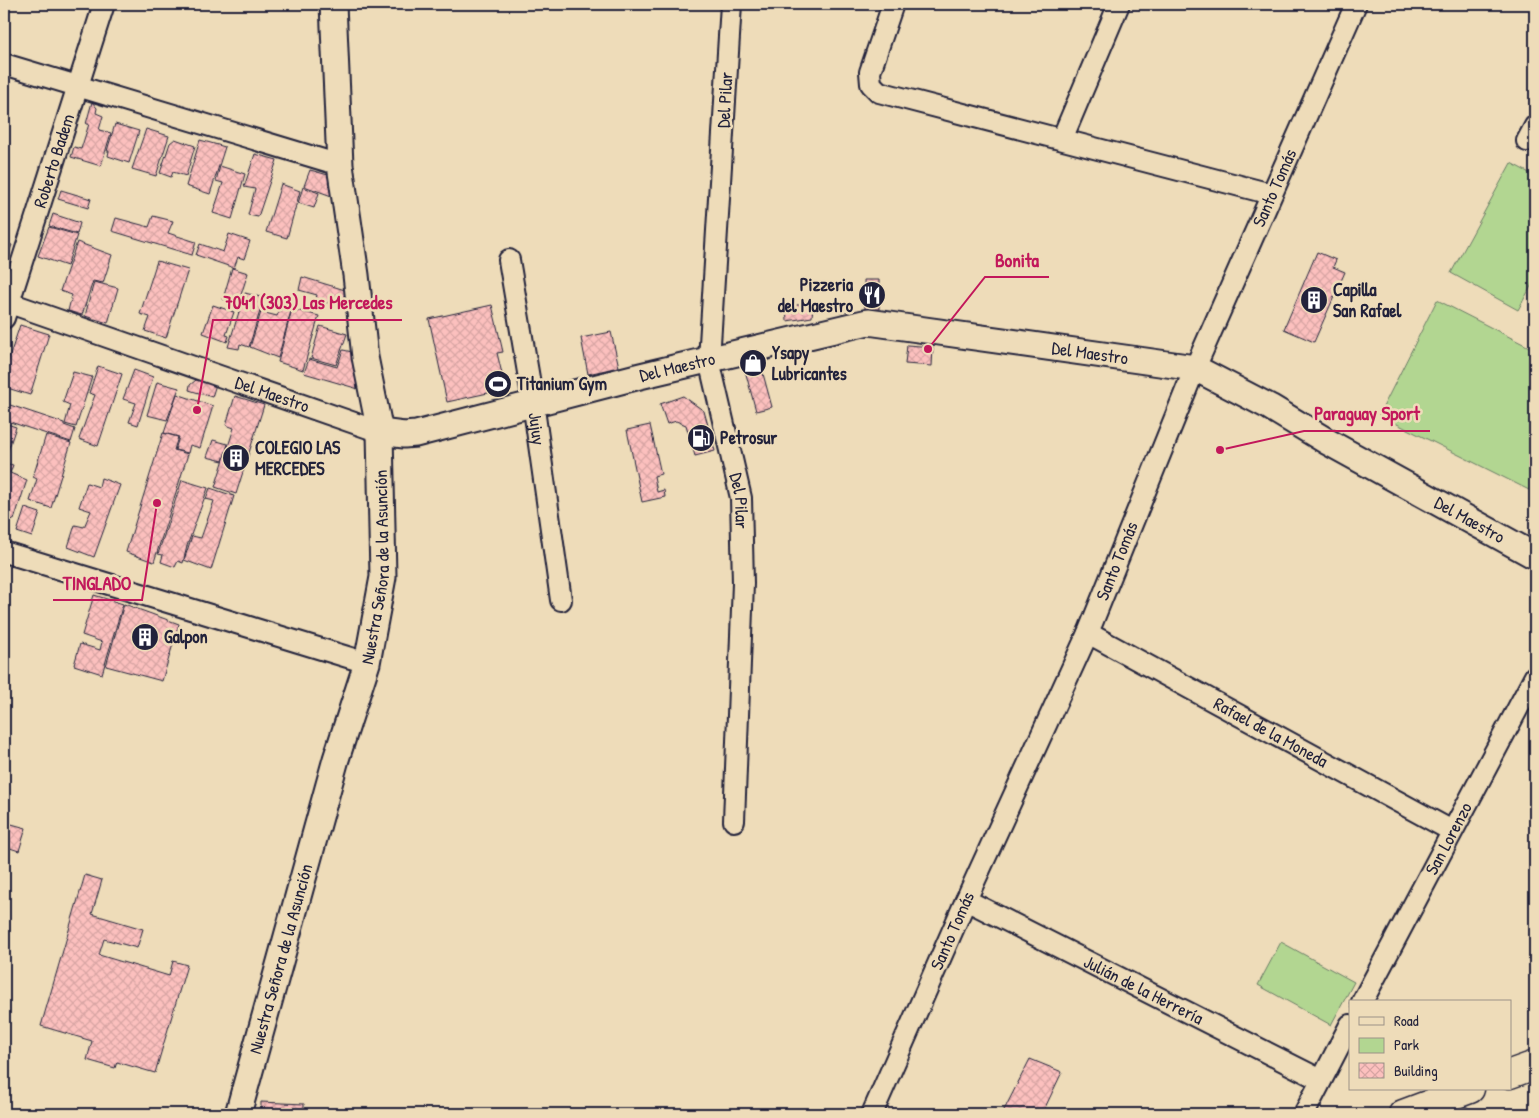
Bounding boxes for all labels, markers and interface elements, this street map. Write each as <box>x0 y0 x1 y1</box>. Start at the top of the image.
street label: Del Pilar <box>711 71 738 129</box>
street label: Roberto Badem <box>27 111 80 211</box>
street label: Santo Tomás <box>1246 145 1302 231</box>
callout: Bonita <box>985 243 1049 277</box>
text: Bonita <box>995 247 1040 273</box>
place label: Pizzeria del Maestro <box>778 272 854 318</box>
place label: Capilla San Rafael <box>1333 277 1403 323</box>
restaurant icon: Pizzeria del Maestro <box>857 280 887 310</box>
building icon: Capilla San Rafael <box>1299 285 1329 315</box>
callout: 7041 (303) Las Mercedes <box>213 286 402 320</box>
text: 7041 (303) Las Mercedes <box>222 289 393 315</box>
street label: Del Maestro <box>1050 335 1130 370</box>
place label: Ysapy Lubricantes <box>772 340 847 386</box>
street label: Del Maestro <box>637 346 718 388</box>
shop icon: Ysapy Lubricantes <box>738 348 768 378</box>
sports icon: Titanium Gym <box>483 369 513 399</box>
street label: Del Maestro <box>232 370 313 418</box>
place label: Titanium Gym <box>516 371 607 397</box>
callout: Paraguay Sport <box>1304 397 1430 431</box>
text: Paraguay Sport <box>1314 400 1421 427</box>
street label: Jujuy <box>523 411 552 447</box>
fuel station icon: Petrosur <box>686 423 716 453</box>
place label: Petrosur <box>720 425 777 450</box>
place label: COLEGIO LAS MERCEDES <box>255 435 341 481</box>
building icon: COLEGIO LAS MERCEDES <box>221 443 251 473</box>
street label: Nuestra Señora de la Asunción <box>354 469 395 666</box>
street label: Del Pilar <box>724 470 755 529</box>
street label: Del Maestro <box>1430 490 1510 549</box>
street label: Santo Tomás <box>1089 518 1144 604</box>
callout: TINGLADO <box>53 566 142 600</box>
text: TINGLADO <box>62 570 132 596</box>
building icon: Galpon <box>130 622 160 652</box>
place label: Galpon <box>164 624 208 650</box>
street label: Rafael de la Moneda <box>1209 691 1333 773</box>
street label: San Lorenzo <box>1419 798 1478 879</box>
street label: Nuestra Señora de la Asunción <box>242 861 318 1057</box>
street label: Santo Tomás <box>924 887 980 974</box>
street label: Julián de la Herrería <box>1080 949 1208 1030</box>
legend <box>1349 1000 1512 1090</box>
text: Road <box>1394 1010 1419 1031</box>
text: Park <box>1394 1034 1419 1055</box>
text: Building <box>1394 1060 1438 1081</box>

